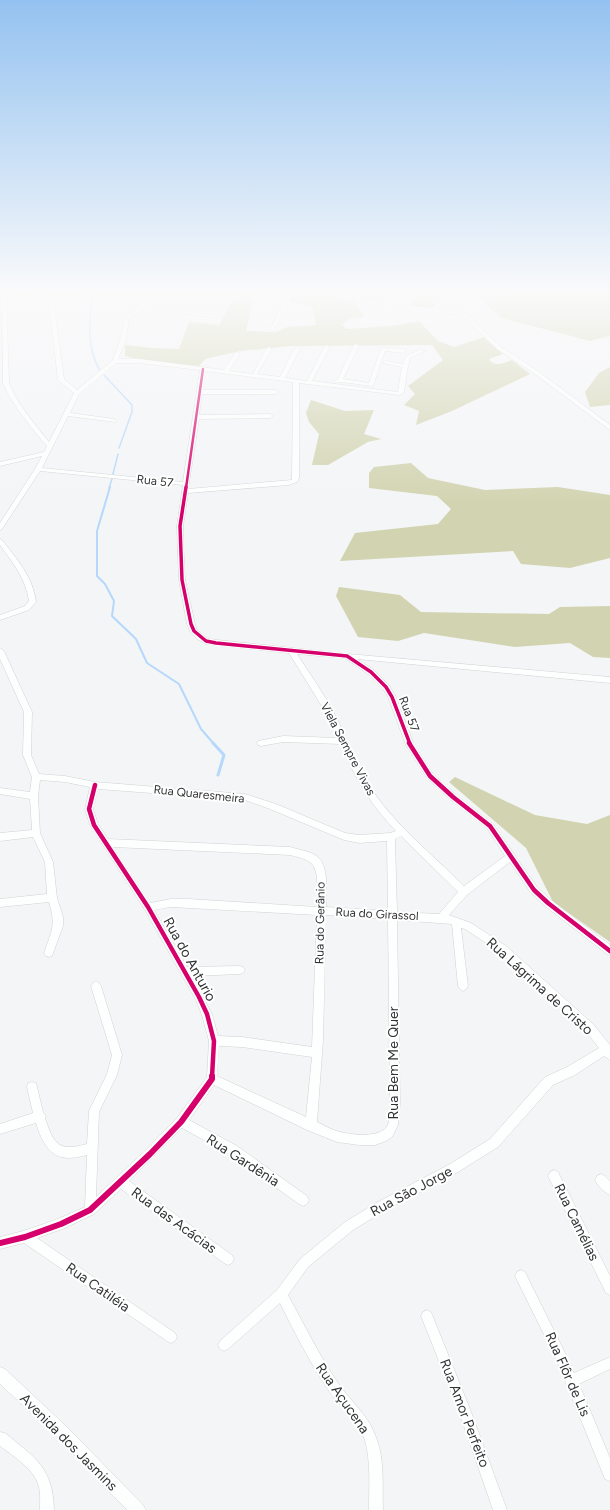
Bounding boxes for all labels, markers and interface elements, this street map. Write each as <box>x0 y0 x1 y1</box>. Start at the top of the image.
street label: Rua 57 <box>136 472 175 490</box>
street label: Rua 57 <box>396 694 422 734</box>
street label: Viela Sempre Vivas <box>318 700 379 798</box>
street label: Rua Quaresmeira <box>153 782 245 806</box>
street label: Rua do Gerânio <box>312 882 328 964</box>
street label: Rua do Girassol <box>335 905 419 923</box>
street label: Rua do Anturio <box>159 914 220 1004</box>
street label: Rua Lágrima de Cristo <box>483 934 596 1039</box>
street label: Rua Bem Me Quer <box>385 1006 402 1119</box>
street label: Rua Gardênia <box>203 1130 282 1190</box>
street label: Rua São Jorge <box>367 1163 455 1220</box>
street label: Rua Camélias <box>551 1181 603 1264</box>
street label: Rua das Acácias <box>128 1184 220 1257</box>
street label: Rua Catiléia <box>62 1259 133 1316</box>
street label: Rua Flôr de Lis <box>541 1329 594 1419</box>
street label: Rua Amor Perfeito <box>436 1357 493 1470</box>
street label: Rua Açucena <box>312 1360 373 1437</box>
street label: Avenida dos Jasmins <box>16 1390 121 1495</box>

